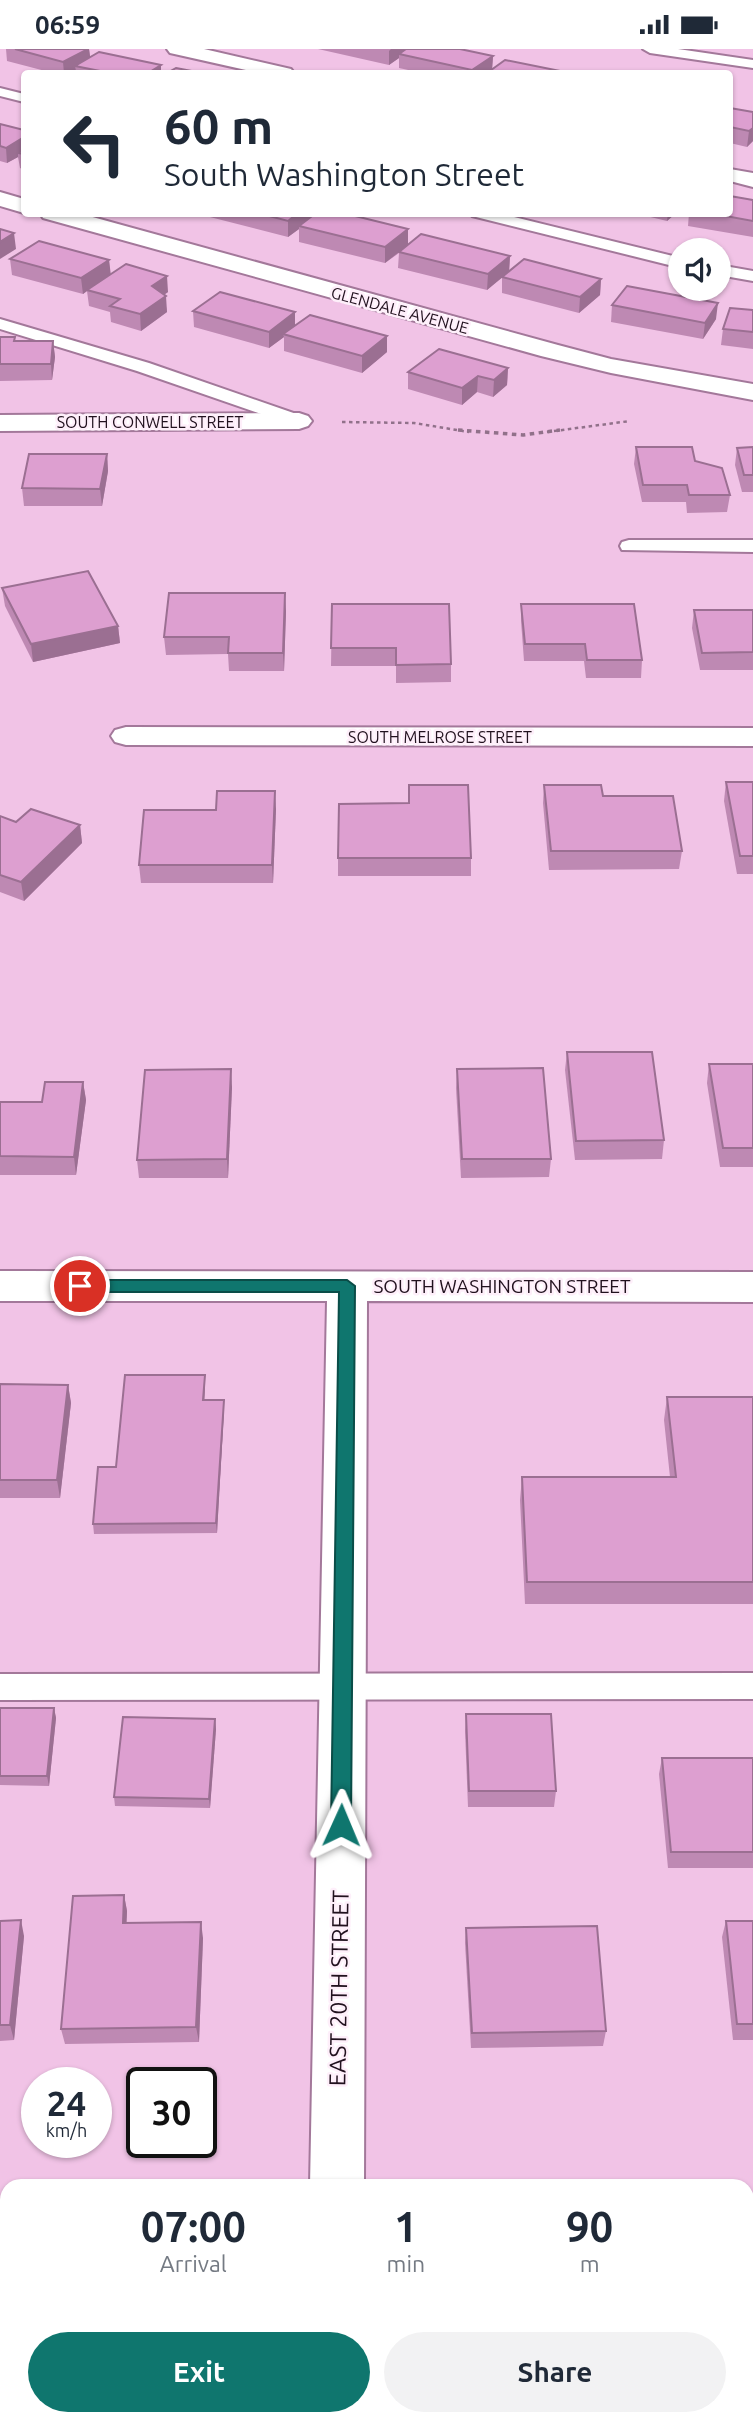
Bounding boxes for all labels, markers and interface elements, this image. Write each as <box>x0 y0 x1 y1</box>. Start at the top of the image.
text: 06:59 <box>35 10 100 39</box>
icon: left <box>49 98 140 189</box>
text: 60 m <box>164 98 273 153</box>
text: South Washington Street <box>164 156 524 192</box>
map controls <box>668 238 731 301</box>
button: sound <box>668 238 731 301</box>
street label: GLENDALE AVENUE <box>329 283 471 337</box>
street label: SOUTH CONWELL STREET <box>57 413 243 431</box>
street label: SOUTH MELROSE STREET <box>348 728 532 746</box>
pin <box>50 1256 110 1316</box>
icon: arrive <box>61 1267 99 1305</box>
street label: SOUTH WASHINGTON STREET <box>373 1275 631 1297</box>
position arrow <box>304 1788 378 1862</box>
street label: EAST 20TH STREET <box>324 1889 353 2086</box>
speed limit sign: 30 <box>126 2067 217 2158</box>
text: 24 <box>47 2083 86 2123</box>
text: km/h <box>46 2120 87 2140</box>
text: 07:00 <box>141 2203 246 2250</box>
text: 1 <box>394 2203 418 2250</box>
text: 90 <box>566 2203 613 2250</box>
text: Arrival <box>160 2251 227 2276</box>
text: min <box>387 2251 425 2276</box>
text: m <box>580 2251 600 2276</box>
button: Exit <box>28 2332 370 2412</box>
button: Share <box>384 2332 726 2412</box>

